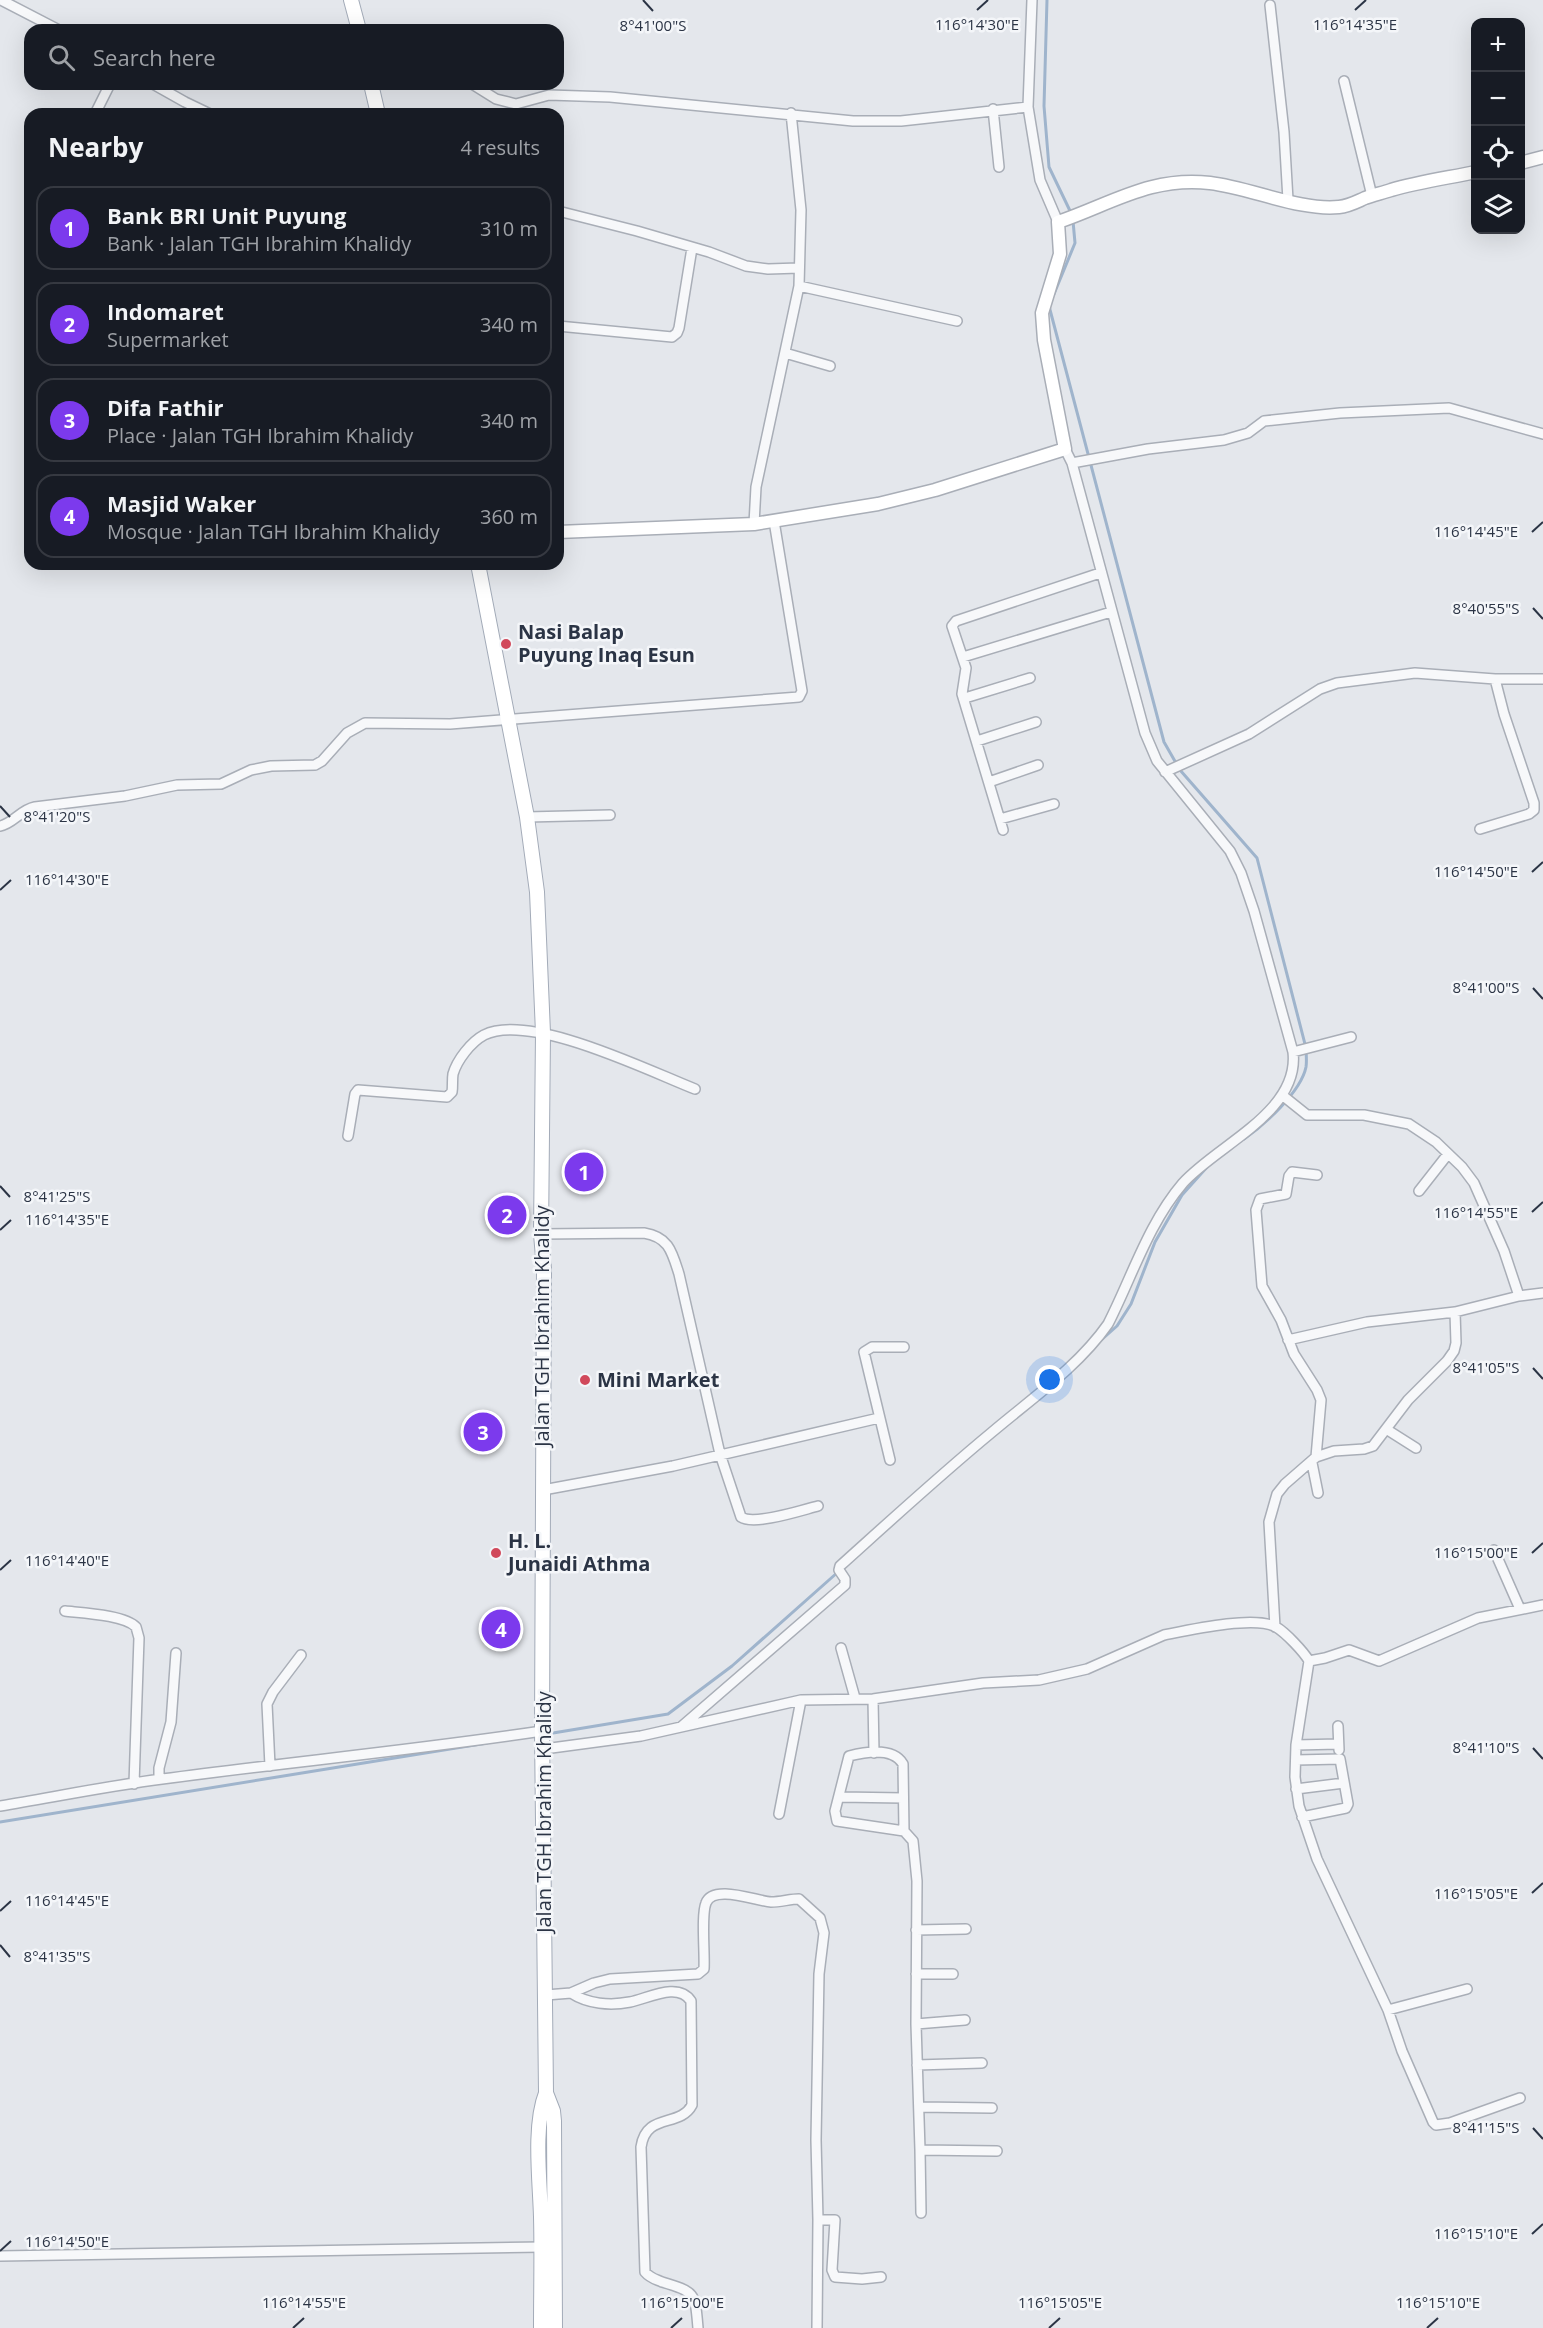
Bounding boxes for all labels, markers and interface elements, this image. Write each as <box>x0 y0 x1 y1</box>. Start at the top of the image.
text: 116°14'30"E <box>935 14 1019 34</box>
text: 116°14'35"E <box>1313 14 1397 34</box>
text: 8°41'00"S <box>620 15 686 35</box>
map controls <box>1471 18 1525 234</box>
button: + <box>1471 18 1525 72</box>
search box <box>24 24 564 90</box>
icon: search <box>45 41 78 74</box>
text: Search here <box>93 42 216 72</box>
button: − <box>1471 72 1525 126</box>
button: locate <box>1471 126 1525 180</box>
text: Nearby <box>48 129 143 165</box>
text: 4 results <box>460 134 540 161</box>
button: layers <box>1471 180 1525 234</box>
text: Bank BRI Unit Puyung <box>107 200 346 230</box>
text: 1 <box>64 215 75 242</box>
text: 310 m <box>480 215 538 242</box>
text: Bank · Jalan TGH Ibrahim Khalidy <box>107 230 411 257</box>
text: Indomaret <box>107 296 224 326</box>
text: 2 <box>64 311 75 338</box>
text: 340 m <box>480 311 538 338</box>
text: Supermarket <box>107 326 229 353</box>
text: Difa Fathir <box>107 392 224 422</box>
text: 3 <box>64 407 75 434</box>
text: 340 m <box>480 407 538 434</box>
text: Place · Jalan TGH Ibrahim Khalidy <box>107 422 413 449</box>
text: Masjid Waker <box>107 488 256 518</box>
text: 4 <box>64 503 75 530</box>
text: 360 m <box>480 503 538 530</box>
text: Mosque · Jalan TGH Ibrahim Khalidy <box>107 518 440 545</box>
text: 116°14'45"E <box>1434 521 1518 541</box>
text: 8°40'55"S <box>1453 598 1519 618</box>
place label: Nasi Balap Puyung Inaq Esun <box>518 618 695 668</box>
marker: Nasi Balap Puyung Inaq Esun <box>499 637 513 651</box>
text: 8°41'20"S <box>24 806 90 826</box>
text: 116°14'50"E <box>1434 861 1518 881</box>
text: 116°14'30"E <box>25 869 109 889</box>
text: 8°41'00"S <box>1453 977 1519 997</box>
pin: 1 <box>564 1150 604 1194</box>
text: 8°41'25"S <box>24 1186 90 1206</box>
pin: 2 <box>488 1192 526 1238</box>
text: 116°14'55"E <box>1434 1202 1518 1222</box>
street label: Jalan TGH Ibrahim Khalidy <box>528 1204 555 1449</box>
text: 116°14'35"E <box>25 1209 109 1229</box>
text: 8°41'05"S <box>1453 1357 1519 1377</box>
your location <box>1035 1365 1064 1394</box>
place label: Mini Market <box>597 1366 720 1393</box>
marker: Mini Market <box>578 1373 592 1387</box>
pin: 3 <box>464 1410 502 1454</box>
place label: H. L. Junaidi Athma <box>506 1527 650 1577</box>
text: 116°15'00"E <box>1434 1542 1518 1562</box>
marker: H. L. Junaidi Athma <box>489 1546 503 1560</box>
text: 116°14'40"E <box>25 1550 109 1570</box>
pin: 4 <box>482 1606 520 1652</box>
street label: Jalan TGH Ibrahim Khalidy <box>530 1690 557 1935</box>
text: 8°41'10"S <box>1453 1737 1519 1757</box>
text: 116°15'05"E <box>1434 1883 1518 1903</box>
text: 116°14'45"E <box>25 1890 109 1910</box>
text: 8°41'35"S <box>24 1946 90 1966</box>
text: 8°41'15"S <box>1453 2117 1519 2137</box>
text: 116°15'10"E <box>1434 2223 1518 2243</box>
text: 116°14'50"E <box>25 2231 109 2251</box>
text: 116°14'55"E <box>262 2292 346 2312</box>
text: 116°15'00"E <box>640 2292 724 2312</box>
text: 116°15'05"E <box>1018 2292 1102 2312</box>
text: 116°15'10"E <box>1396 2292 1480 2312</box>

